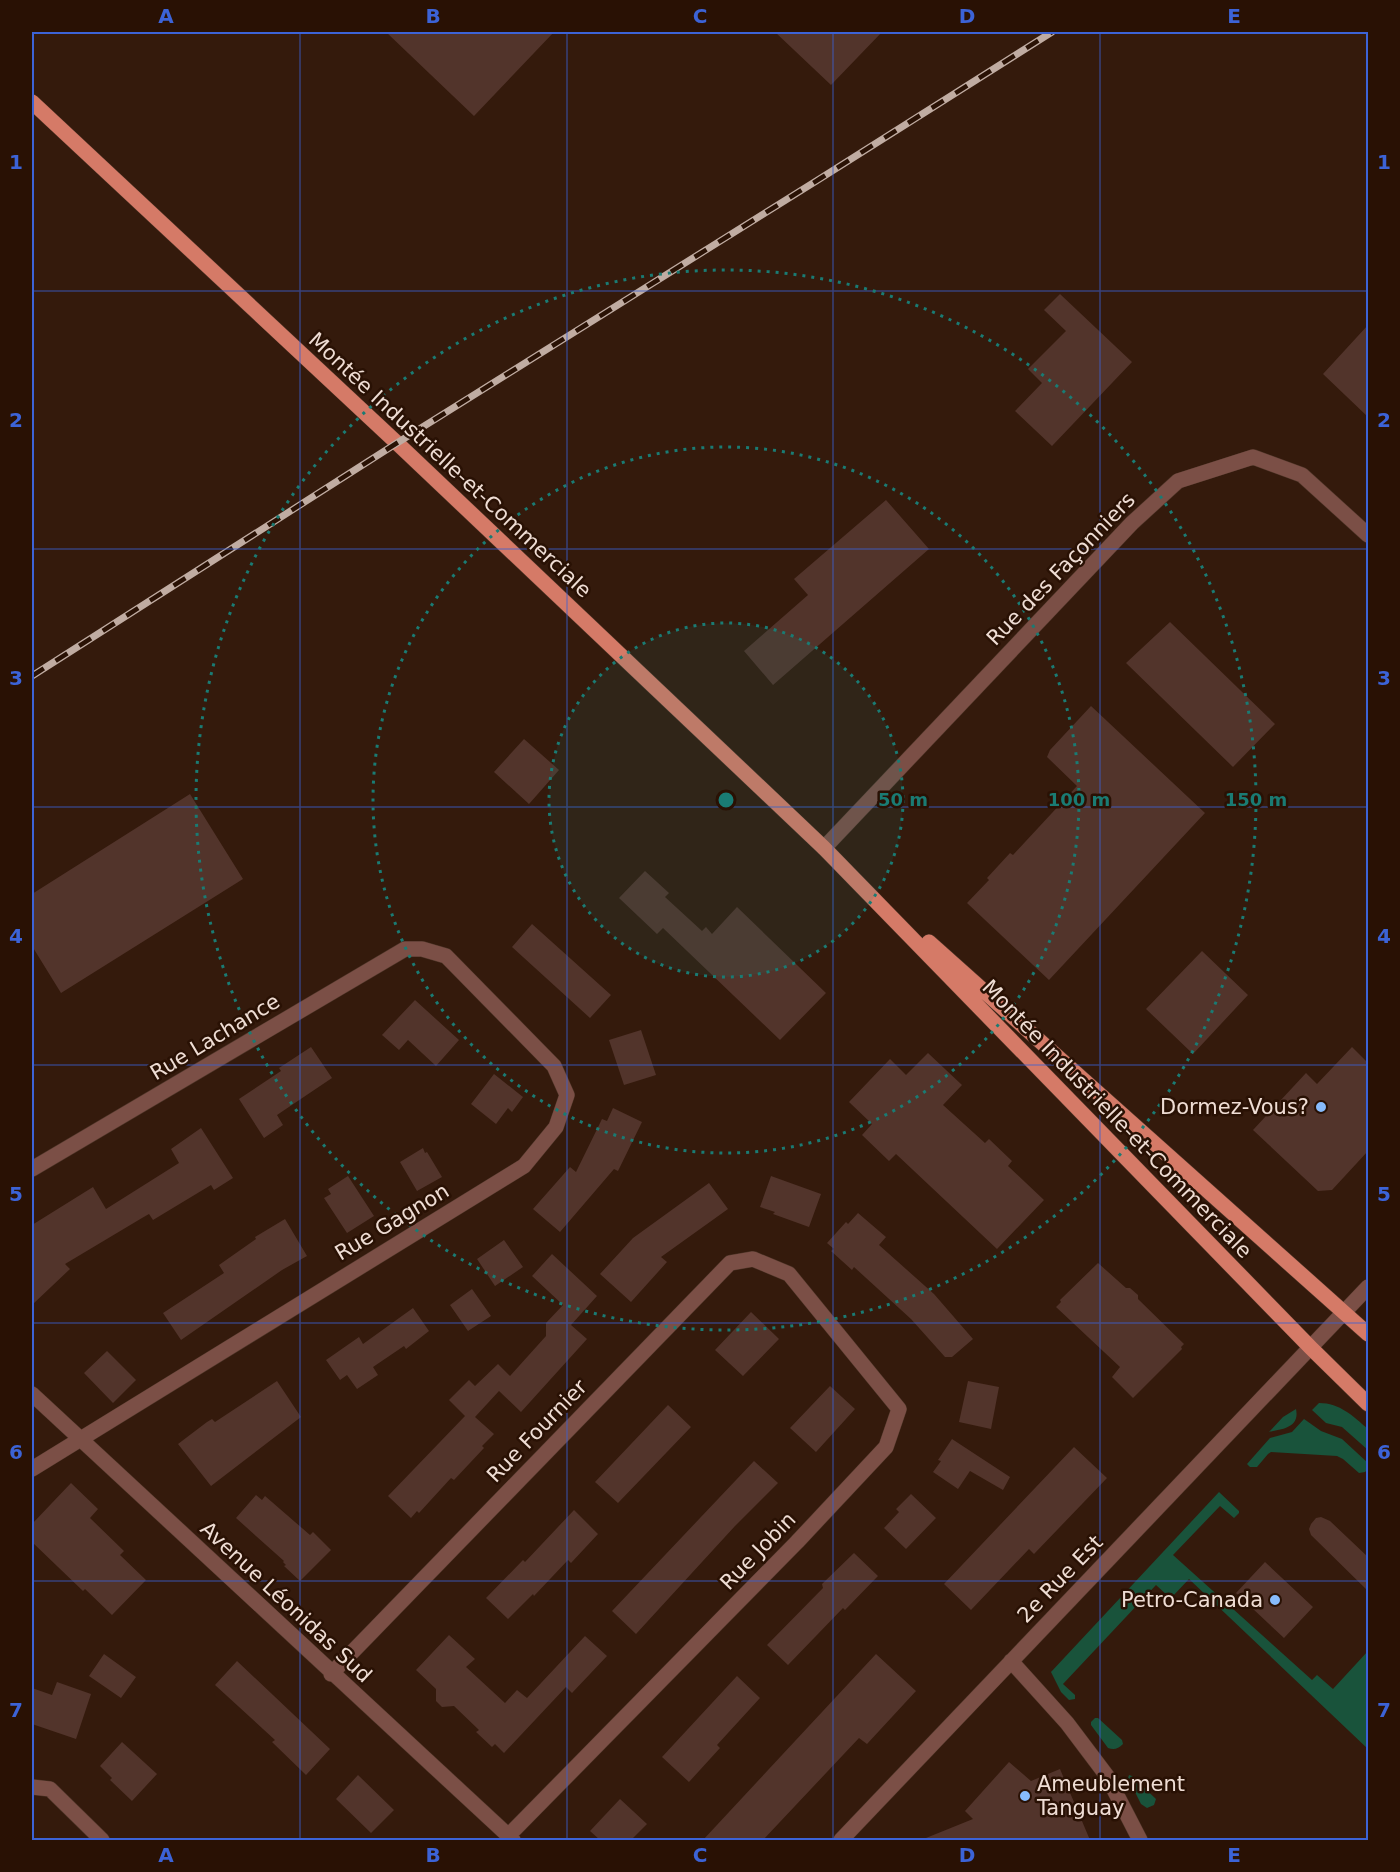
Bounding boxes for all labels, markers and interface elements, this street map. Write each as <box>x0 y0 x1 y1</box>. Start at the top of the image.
text: A <box>158 4 174 28</box>
text: B <box>425 4 441 28</box>
text: C <box>693 4 707 28</box>
text: D <box>959 4 975 28</box>
text: E <box>1227 4 1241 28</box>
text: 1 <box>9 150 23 174</box>
text: 1 <box>1377 150 1391 174</box>
street label: Montée Industrielle-et-Commerciale <box>304 328 596 602</box>
text: 2 <box>9 408 23 432</box>
text: 2 <box>1377 408 1391 432</box>
street label: Rue des Façonniers <box>982 488 1140 650</box>
text: 3 <box>9 666 23 690</box>
text: 3 <box>1377 666 1391 690</box>
text: 50 m <box>878 789 928 810</box>
text: 100 m <box>1048 789 1110 810</box>
text: 150 m <box>1225 789 1287 810</box>
centre of rings <box>716 790 736 810</box>
text: 4 <box>9 924 23 948</box>
text: 4 <box>1377 924 1391 948</box>
street label: Montée Industrielle-et-Commerciale <box>977 975 1257 1263</box>
street label: Rue Lachance <box>146 989 284 1085</box>
place label: Dormez-Vous? <box>1160 1095 1309 1119</box>
marker: Dormez-Vous? <box>1314 1100 1328 1114</box>
street label: Rue Gagnon <box>331 1179 453 1265</box>
text: 5 <box>9 1182 23 1206</box>
text: 5 <box>1377 1182 1391 1206</box>
street label: Rue Fournier <box>482 1375 592 1487</box>
text: 6 <box>9 1440 23 1464</box>
text: 6 <box>1377 1440 1391 1464</box>
street label: Rue Jobin <box>715 1507 801 1595</box>
street label: Avenue Léonidas Sud <box>196 1517 376 1687</box>
street label: 2e Rue Est <box>1012 1530 1108 1628</box>
place label: Petro-Canada <box>1121 1588 1263 1612</box>
marker: Petro-Canada <box>1268 1593 1282 1607</box>
text: 7 <box>9 1698 23 1722</box>
text: 7 <box>1377 1698 1391 1722</box>
place label: Ameublement Tanguay <box>1036 1772 1185 1820</box>
marker: Ameublement Tanguay <box>1018 1789 1032 1803</box>
text: A <box>158 1843 174 1867</box>
text: B <box>425 1843 441 1867</box>
text: C <box>693 1843 707 1867</box>
text: D <box>959 1843 975 1867</box>
text: E <box>1227 1843 1241 1867</box>

